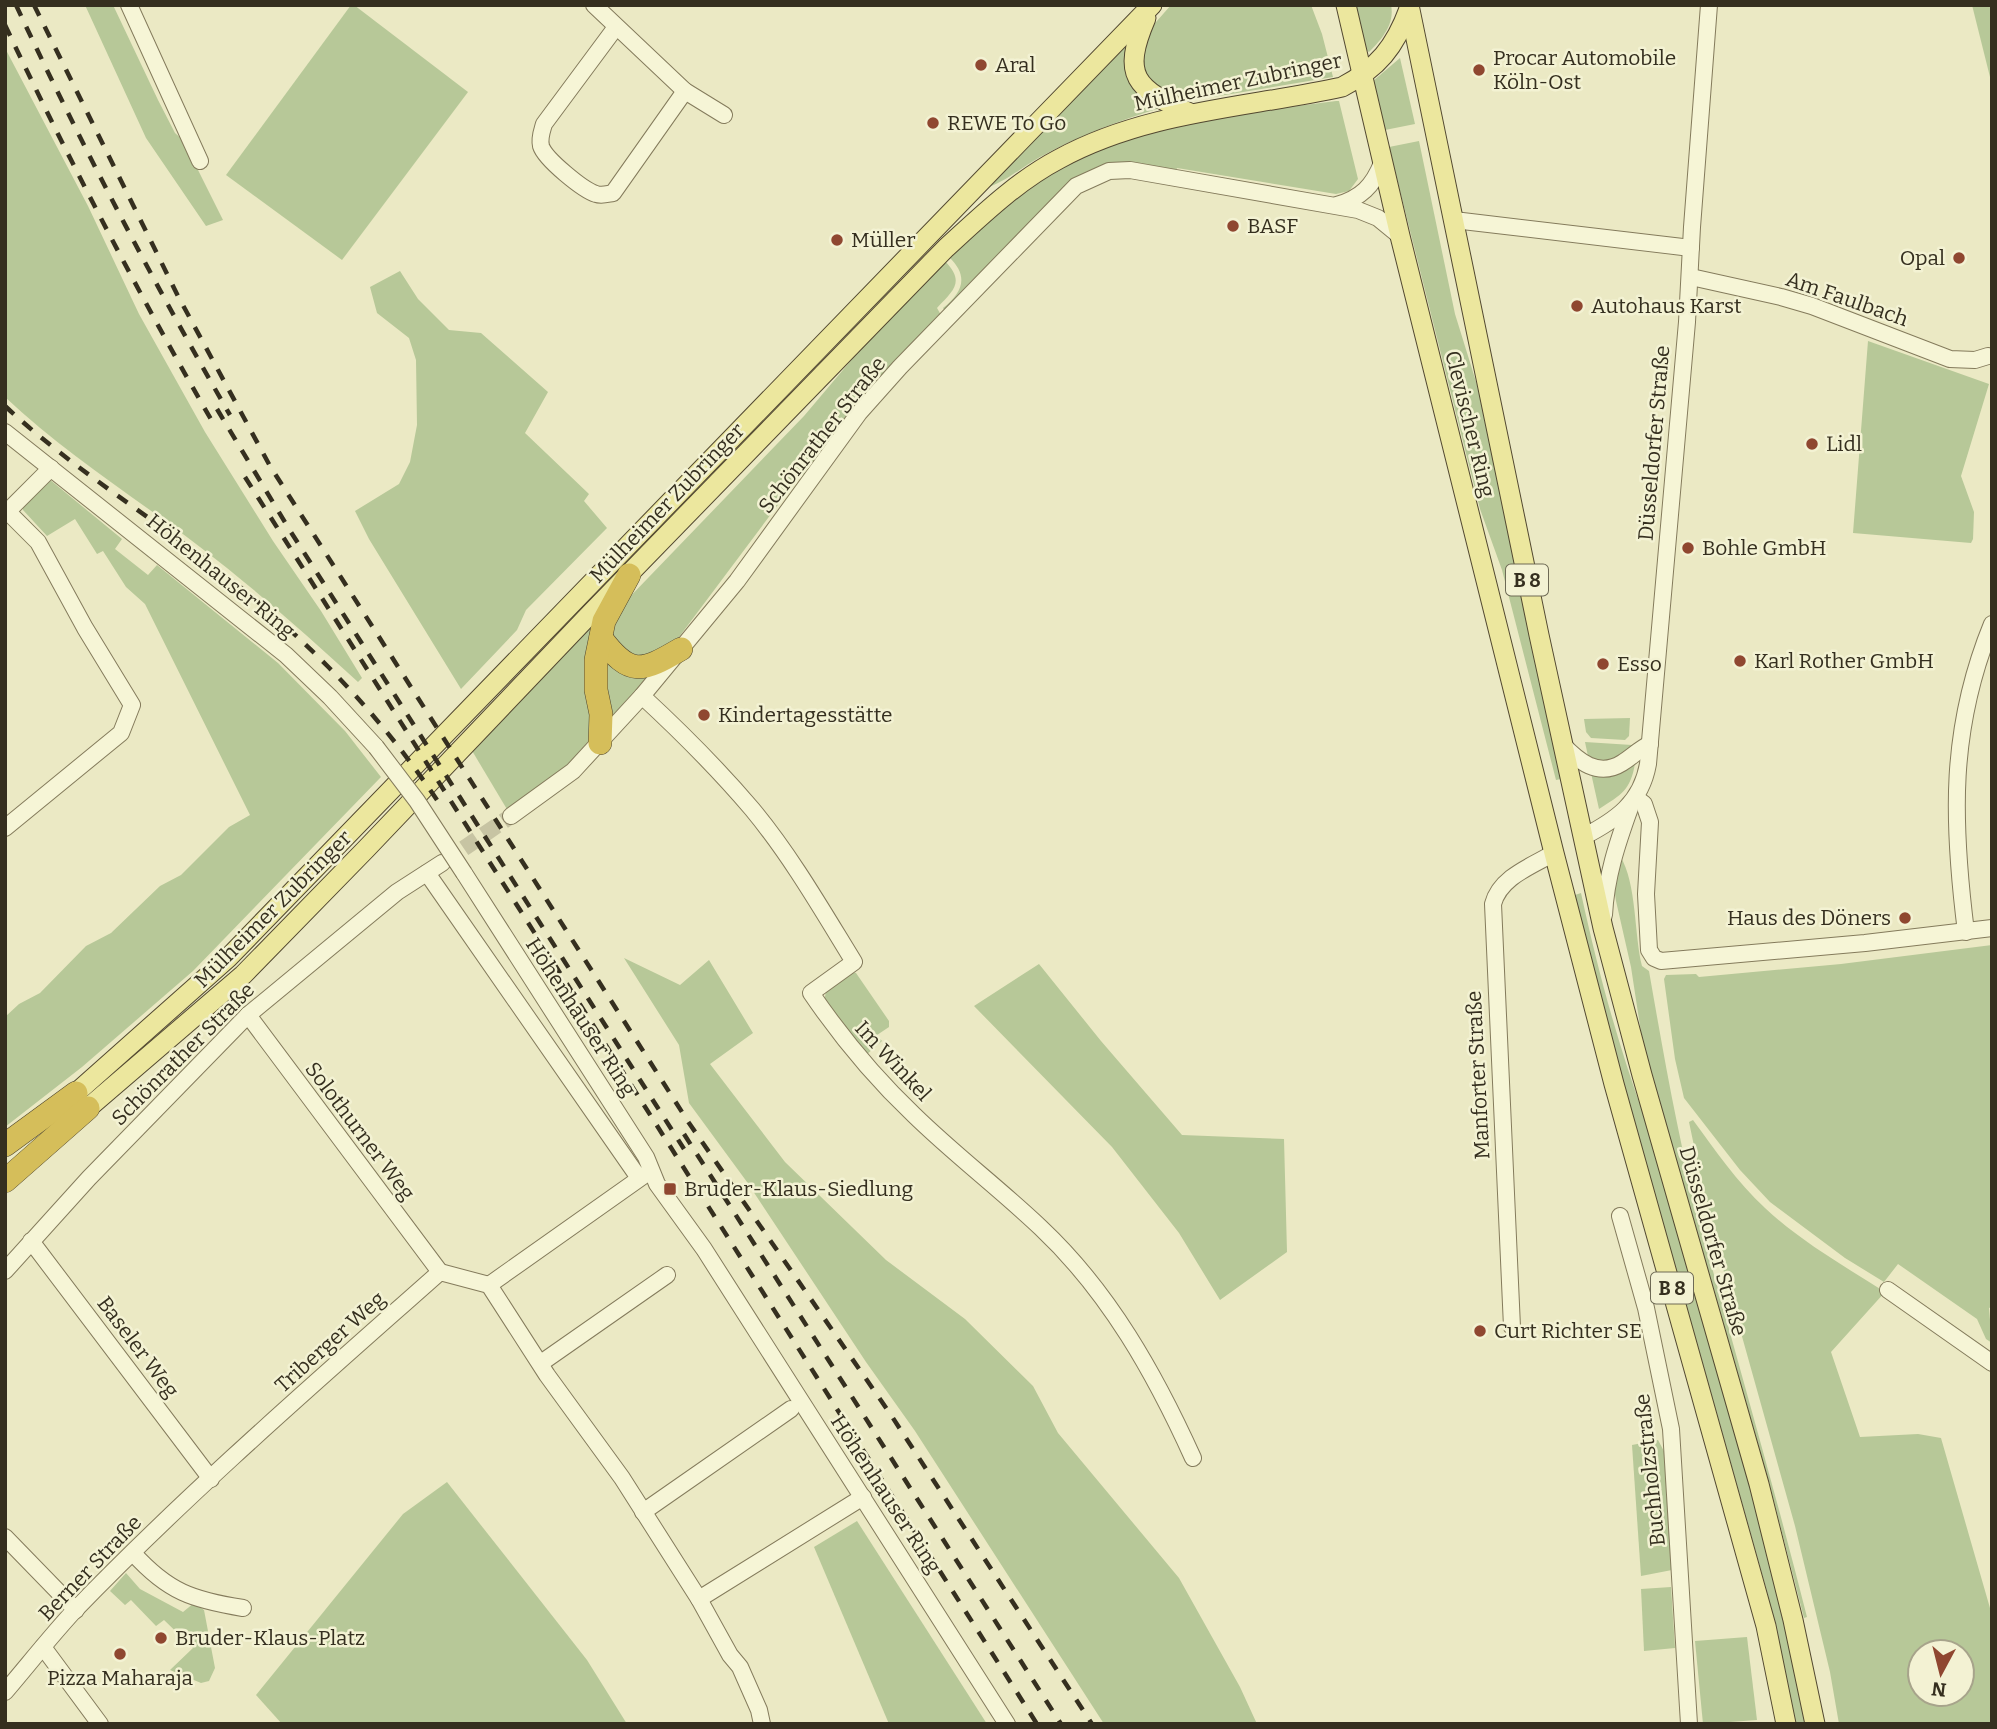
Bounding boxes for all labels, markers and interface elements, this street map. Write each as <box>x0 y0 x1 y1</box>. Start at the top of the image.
place label: Procar Automobile Köln-Ost <box>1493 45 1676 95</box>
street label: Mülheimer Zubringer <box>1132 47 1344 117</box>
place label: Aral <box>995 52 1036 78</box>
marker: Aral <box>973 57 989 73</box>
marker: Procar Automobile Köln-Ost <box>1471 62 1487 78</box>
place label: REWE To Go <box>947 110 1066 136</box>
marker: REWE To Go <box>925 115 941 131</box>
place label: BASF <box>1247 213 1298 239</box>
marker: BASF <box>1225 218 1241 234</box>
place label: Müller <box>851 227 916 253</box>
marker: Müller <box>829 232 845 248</box>
place label: Opal <box>1900 245 1945 271</box>
marker: Opal <box>1951 250 1967 266</box>
street label: Am Faulbach <box>1782 266 1912 332</box>
place label: Autohaus Karst <box>1591 293 1742 319</box>
marker: Autohaus Karst <box>1569 298 1585 314</box>
street label: Düsseldorfer Straße <box>1633 344 1675 542</box>
street label: Clevischer Ring <box>1439 348 1501 500</box>
street label: Schönrather Straße <box>753 351 891 519</box>
street label: Mülheimer Zubringer <box>584 418 750 588</box>
place label: Lidl <box>1826 431 1862 457</box>
marker: Lidl <box>1804 436 1820 452</box>
street label: Höhenhauser Ring <box>141 508 301 644</box>
place label: Bohle GmbH <box>1702 535 1827 561</box>
marker: Bohle GmbH <box>1680 540 1696 556</box>
road number: B 8 <box>1506 565 1548 596</box>
place label: Karl Rother GmbH <box>1754 648 1934 674</box>
place label: Esso <box>1617 651 1662 677</box>
marker: Karl Rother GmbH <box>1732 653 1748 669</box>
marker: Esso <box>1595 656 1611 672</box>
place label: Kindertagesstätte <box>718 702 893 728</box>
marker: Kindertagesstätte <box>696 707 712 723</box>
street label: Mülheimer Zubringer <box>189 825 357 993</box>
place label: Haus des Döners <box>1727 905 1891 931</box>
marker: Haus des Döners <box>1897 910 1913 926</box>
street label: Höhenhauser Ring <box>520 933 642 1101</box>
street label: Schönrather Straße <box>106 977 260 1131</box>
street label: Manforter Straße <box>1461 990 1495 1160</box>
street label: Im Winkel <box>849 1015 937 1107</box>
street label: Solothurner Weg <box>300 1057 421 1205</box>
street label: Düsseldorfer Straße <box>1673 1143 1753 1339</box>
place label: Bruder-Klaus-Siedlung <box>684 1176 913 1202</box>
marker: Bruder-Klaus-Siedlung <box>662 1181 678 1197</box>
road number: B 8 <box>1651 1272 1693 1304</box>
street label: Triberger Weg <box>270 1286 391 1398</box>
street label: Baseler Weg <box>91 1291 185 1403</box>
place label: Curt Richter SE <box>1494 1318 1642 1344</box>
marker: Curt Richter SE <box>1472 1323 1488 1339</box>
street label: Buchholzstraße <box>1629 1392 1671 1548</box>
street label: Höhenhauser Ring <box>825 1410 947 1578</box>
street label: Berner Straße <box>33 1510 147 1626</box>
place label: Bruder-Klaus-Platz <box>175 1625 365 1651</box>
marker: Bruder-Klaus-Platz <box>153 1630 169 1646</box>
north arrow <box>1906 1638 1976 1708</box>
marker: Pizza Maharaja <box>112 1646 128 1662</box>
place label: Pizza Maharaja <box>47 1665 194 1691</box>
text: N <box>1930 1677 1948 1702</box>

